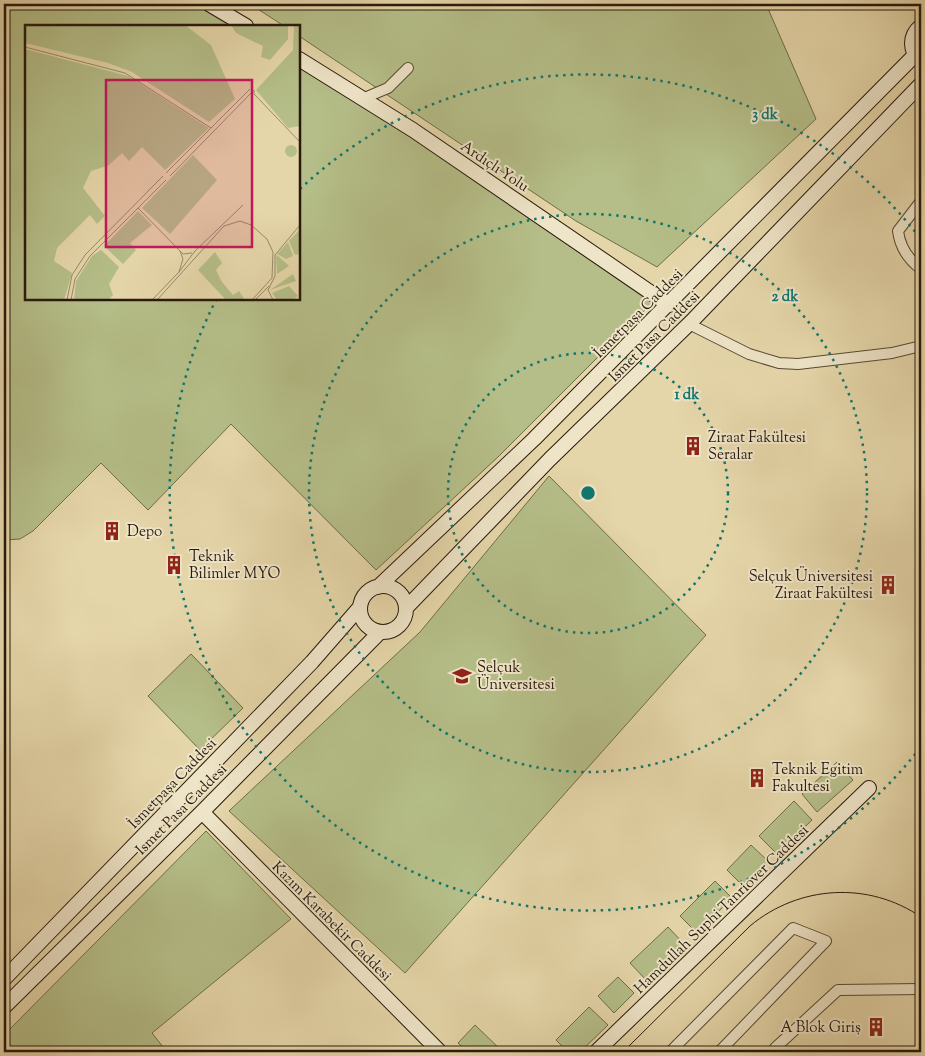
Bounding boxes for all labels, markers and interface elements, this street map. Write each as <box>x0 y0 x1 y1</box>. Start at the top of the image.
inset map <box>25 25 300 300</box>
text: 3 dk <box>752 105 779 126</box>
street label: Ardıçlı Yolu <box>456 137 533 198</box>
street label: İsmetpaşa Caddesi <box>589 264 688 363</box>
street label: Ismet Pasa Caddesi <box>605 287 706 388</box>
text: 2 dk <box>771 287 799 308</box>
text: 1 dk <box>674 385 700 406</box>
place label: Ziraat Fakültesi Seralar <box>708 428 806 466</box>
building icon: Ziraat Fakültesi Seralar <box>682 435 704 457</box>
centre of rings <box>579 484 597 502</box>
building icon: Depo <box>101 520 123 542</box>
place label: Depo <box>127 522 162 543</box>
place label: Teknik Bilimler MYO <box>189 547 280 585</box>
building icon: Teknik Bilimler MYO <box>163 554 185 576</box>
place label: Selçuk Üniversitesi Ziraat Fakültesi <box>749 566 873 605</box>
building icon: Selçuk Üniversitesi Ziraat Fakültesi <box>877 574 899 596</box>
place label: Selçuk Üniversitesi <box>477 658 555 696</box>
school or university icon: Selçuk Üniversitesi <box>451 665 473 687</box>
street label: İsmetpaşa Caddesi <box>124 733 222 834</box>
street label: Ismet Pasa Caddesi <box>132 760 233 861</box>
place label: Teknik Egitim Fakultesi <box>772 760 864 798</box>
building icon: Teknik Egitim Fakultesi <box>746 767 768 789</box>
street label: Hamdullah Suphi Tanriover Caddesi <box>630 821 814 999</box>
street label: Kazım Karabekir Caddesi <box>266 857 396 987</box>
building icon: A Blok Giriş <box>865 1016 887 1038</box>
place label: A Blok Giriş <box>780 1018 861 1039</box>

